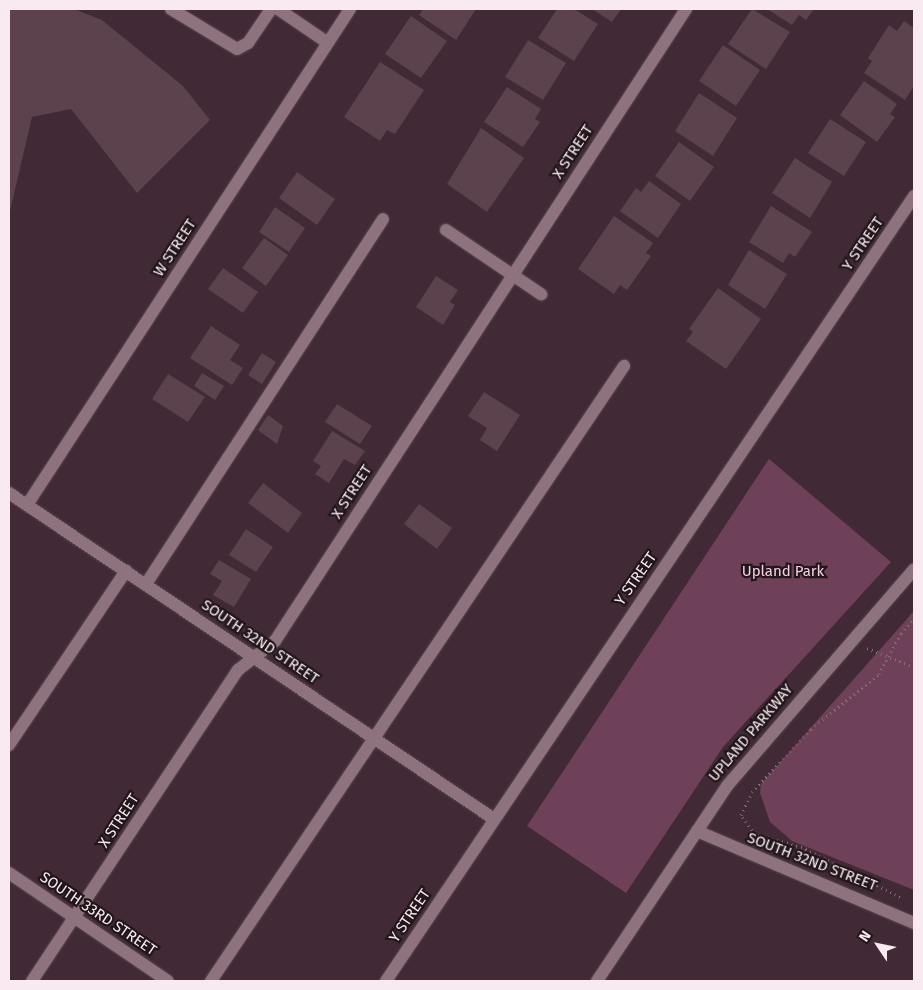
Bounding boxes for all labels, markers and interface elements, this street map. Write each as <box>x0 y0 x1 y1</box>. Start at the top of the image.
street label: X STREET <box>549 122 597 182</box>
street label: Y STREET <box>839 214 887 274</box>
street label: W STREET <box>150 216 200 280</box>
street label: X STREET <box>328 462 376 522</box>
street label: Y STREET <box>611 549 661 609</box>
park label: Upland Park <box>742 563 824 581</box>
street label: SOUTH 32ND STREET <box>198 596 322 688</box>
street label: UPLAND PARKWAY <box>705 681 797 785</box>
street label: X STREET <box>95 791 143 851</box>
street label: SOUTH 32ND STREET <box>745 829 879 895</box>
street label: SOUTH 33RD STREET <box>36 868 160 960</box>
street label: Y STREET <box>386 886 434 946</box>
north arrow <box>853 920 903 970</box>
text: N <box>855 928 875 945</box>

